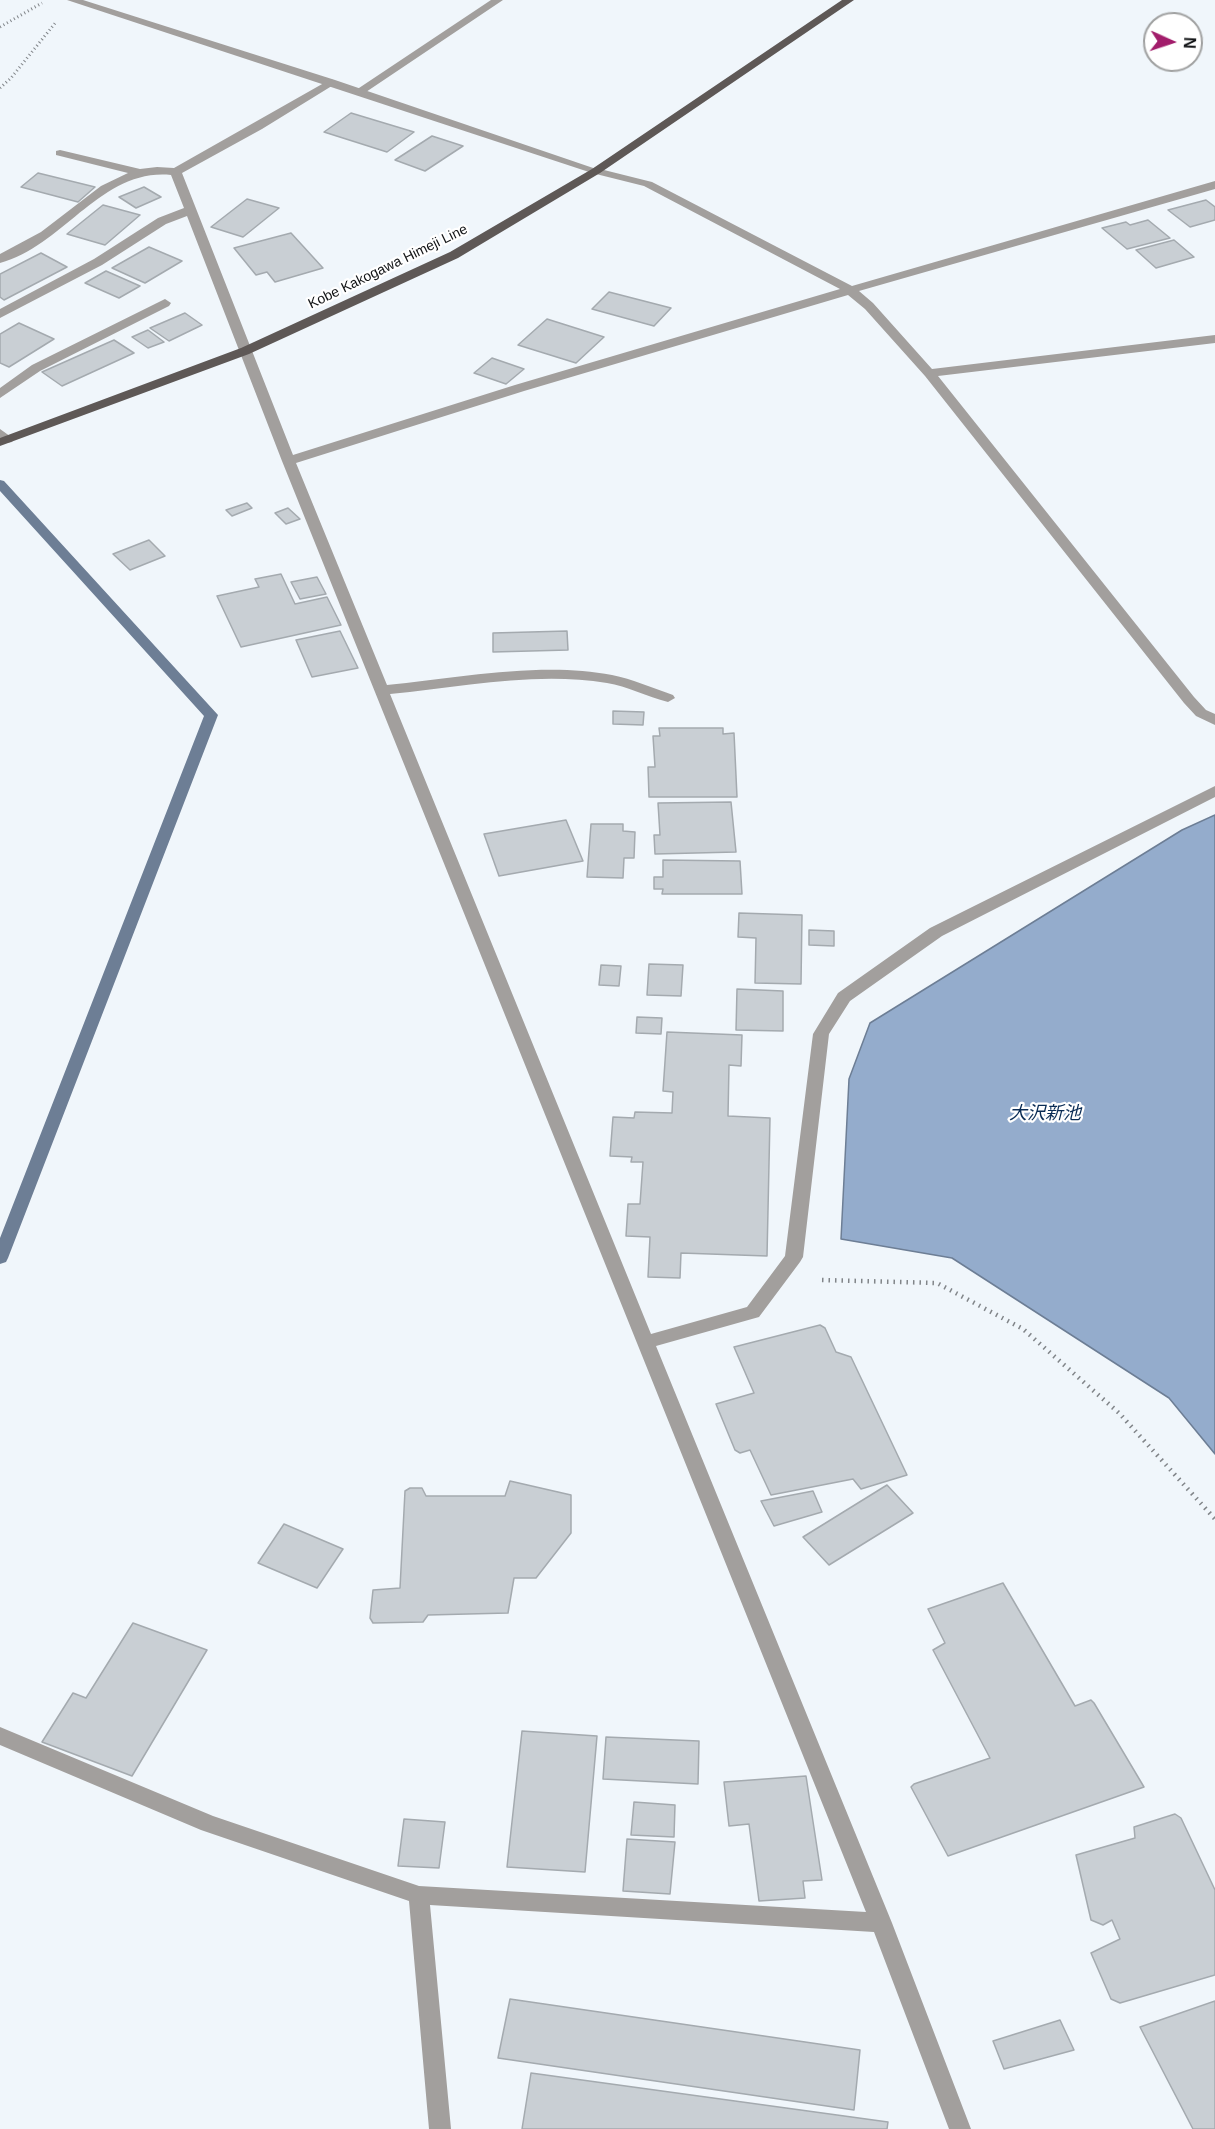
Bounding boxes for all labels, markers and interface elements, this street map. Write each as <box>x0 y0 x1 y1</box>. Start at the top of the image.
north arrow <box>1143 12 1203 72</box>
text: N <box>1181 37 1198 49</box>
street label: Kobe Kakogawa Himeji Line <box>306 221 470 313</box>
water label: 大沢新池 <box>1009 1103 1081 1125</box>

